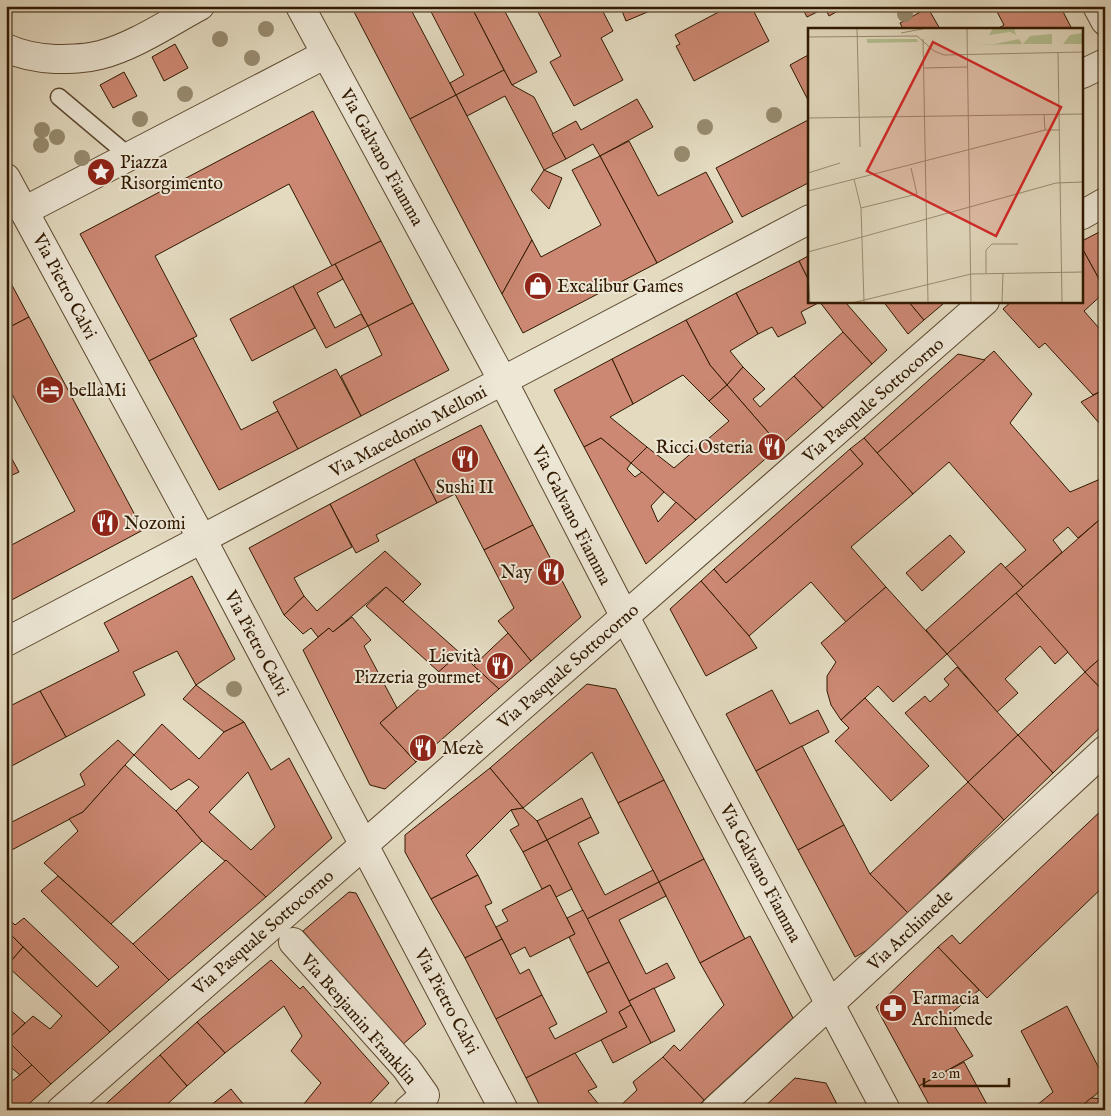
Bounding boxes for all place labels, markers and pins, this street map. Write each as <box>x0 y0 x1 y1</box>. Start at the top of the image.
place label: Piazza Risorgimento <box>120 152 223 196</box>
place icon: Piazza Risorgimento <box>86 157 116 187</box>
shop icon: Excalibur Games <box>523 271 553 301</box>
place label: Excalibur Games <box>557 276 683 299</box>
hotel icon: bellaMi <box>35 375 65 405</box>
place label: bellaMi <box>69 380 126 403</box>
restaurant icon: Ricci Osteria <box>757 432 787 462</box>
place label: Ricci Osteria <box>656 437 753 460</box>
restaurant icon: Sushi II <box>450 444 480 474</box>
place label: Sushi II <box>436 477 495 500</box>
restaurant icon: Nozomi <box>90 508 120 538</box>
place label: Nozomi <box>124 513 186 536</box>
restaurant icon: Nay <box>536 557 566 587</box>
place label: Nay <box>500 562 532 585</box>
place label: Lievità Pizzeria gourmet <box>354 646 481 690</box>
restaurant icon: Lievità Pizzeria gourmet <box>485 651 515 681</box>
restaurant icon: Mezè <box>408 733 438 763</box>
place label: Mezè <box>442 738 484 761</box>
place label: Farmacia Archimede <box>911 988 993 1032</box>
pharmacy icon: Farmacia Archimede <box>878 993 908 1023</box>

